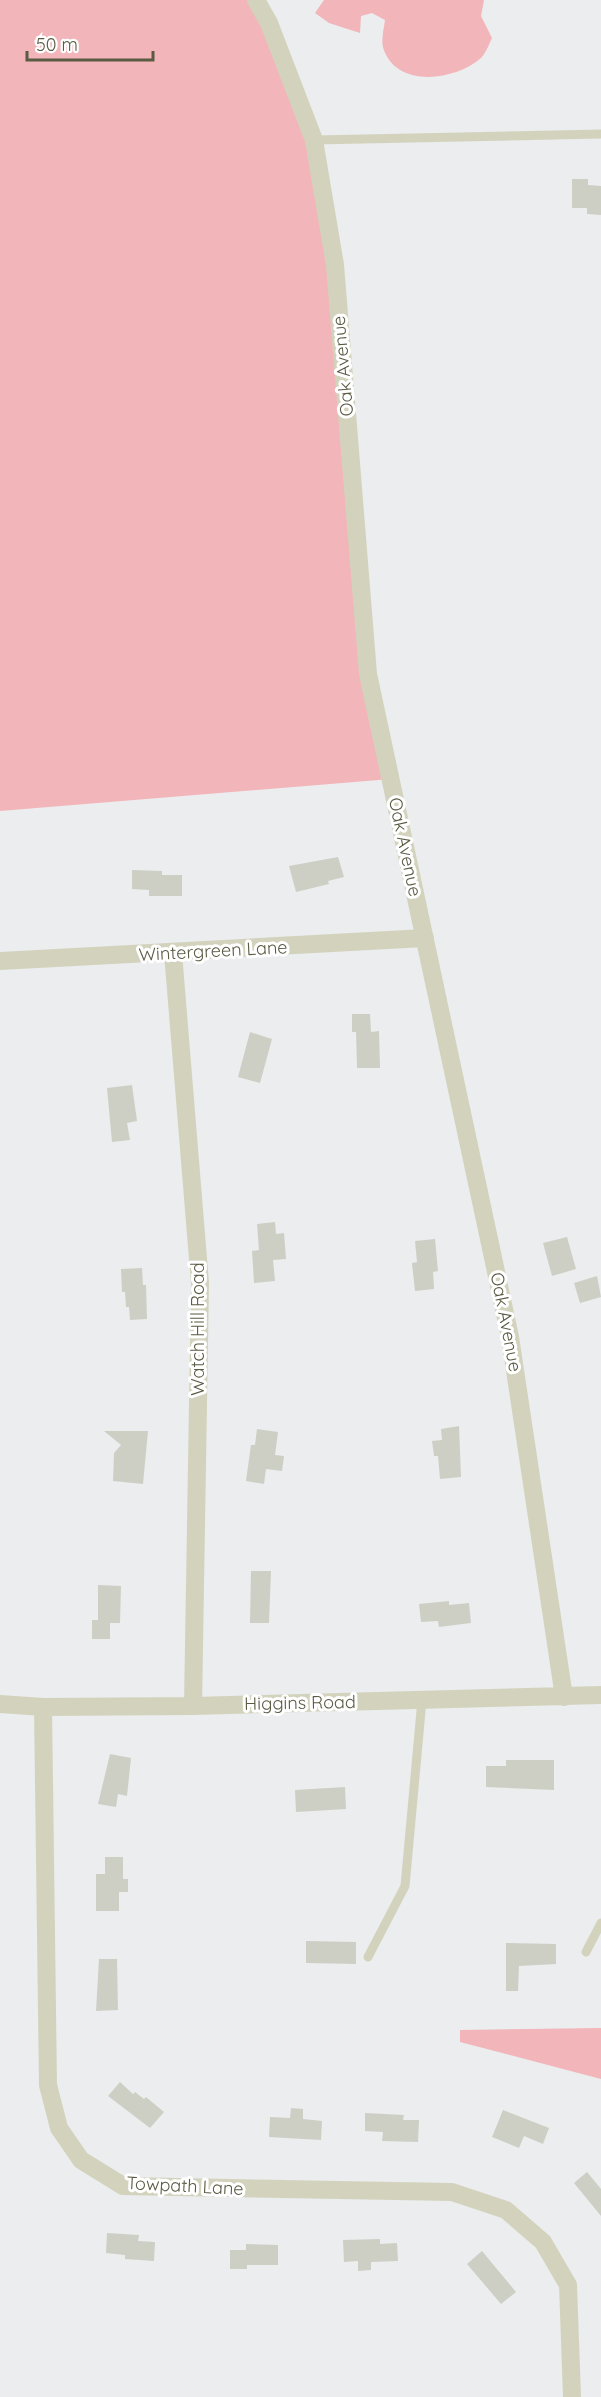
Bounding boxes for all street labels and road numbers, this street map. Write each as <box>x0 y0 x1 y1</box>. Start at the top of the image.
street label: Oak Avenue <box>327 315 358 417</box>
street label: Oak Avenue <box>384 795 427 899</box>
street label: Wintergreen Lane <box>138 935 288 966</box>
street label: Watch Hill Road <box>186 1262 209 1396</box>
street label: Oak Avenue <box>486 1270 527 1374</box>
street label: Higgins Road <box>244 1690 356 1715</box>
street label: Towpath Lane <box>126 2171 244 2200</box>

